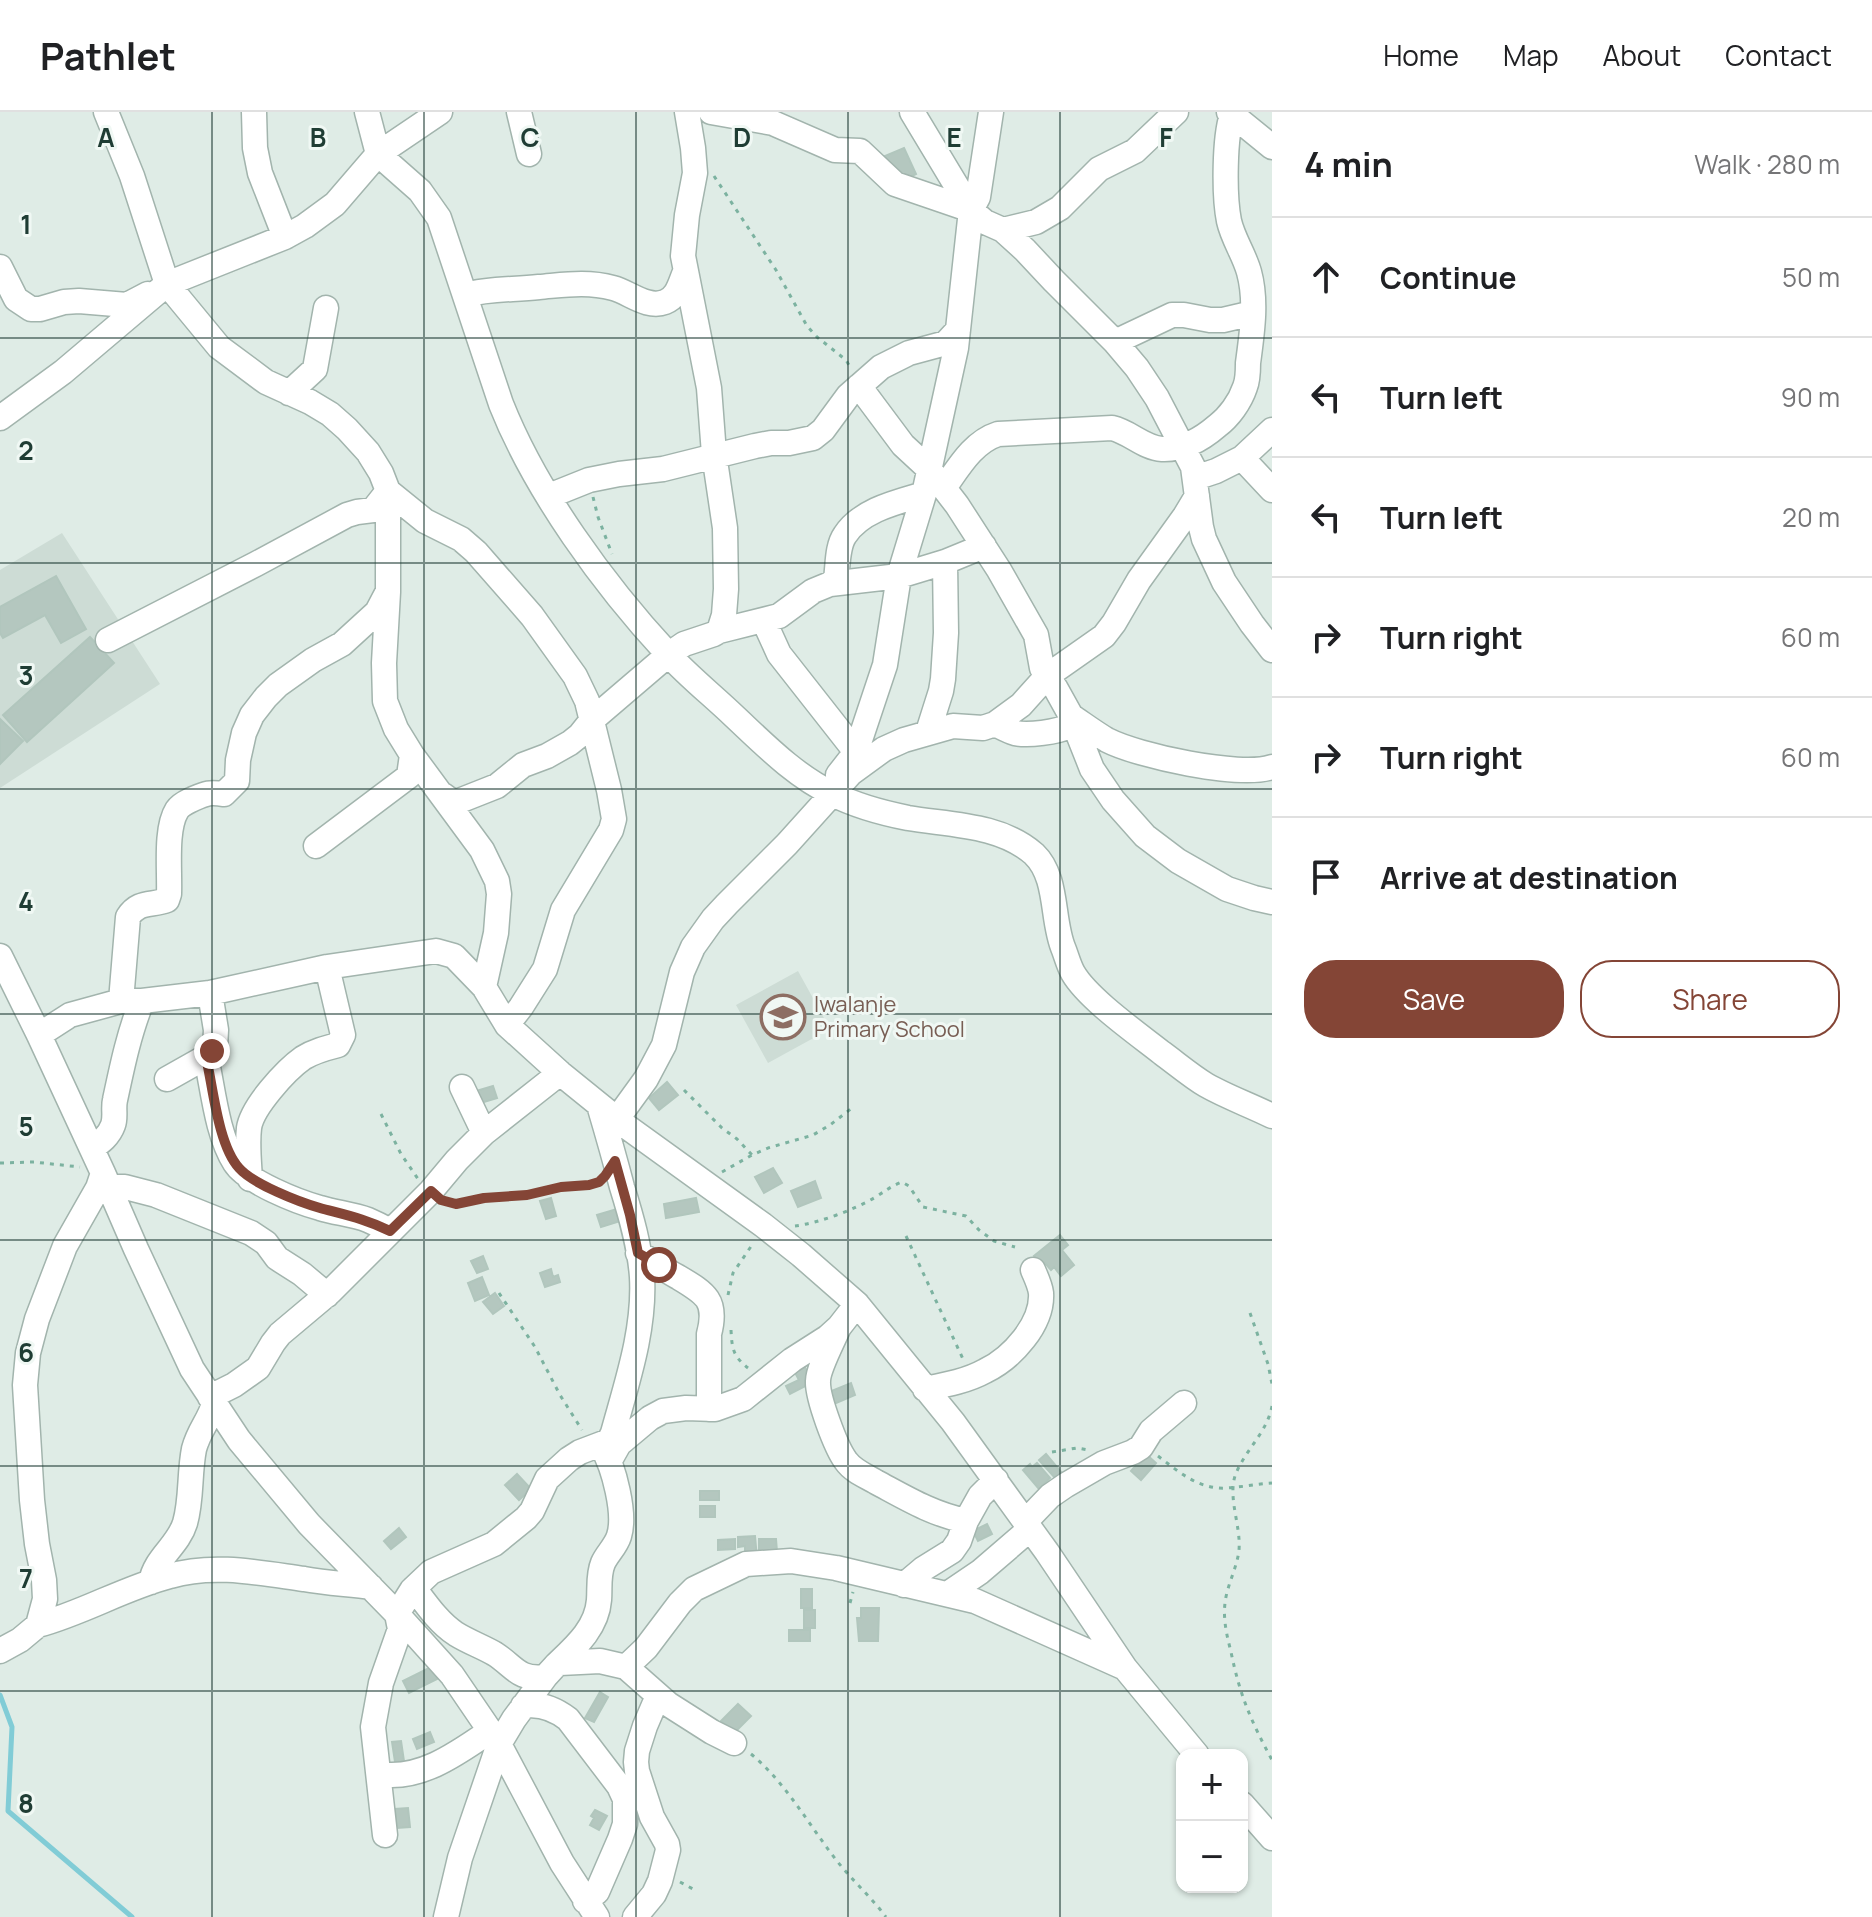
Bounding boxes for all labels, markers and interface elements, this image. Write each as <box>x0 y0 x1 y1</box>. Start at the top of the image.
text: Pathlet <box>40 29 176 81</box>
text: Home <box>1383 36 1459 74</box>
text: Map <box>1503 36 1559 74</box>
text: About <box>1603 36 1681 74</box>
text: Contact <box>1725 36 1832 74</box>
text: A <box>97 119 115 155</box>
text: B <box>310 119 326 155</box>
text: C <box>520 119 540 155</box>
text: D <box>733 119 751 155</box>
text: E <box>946 119 962 155</box>
text: F <box>1159 119 1173 155</box>
text: 4 min <box>1304 141 1393 187</box>
text: Walk · 280 m <box>1694 146 1840 182</box>
text: 1 <box>20 206 32 242</box>
icon: ahead <box>1304 255 1348 299</box>
text: Continue <box>1380 257 1516 298</box>
text: 50 m <box>1782 259 1840 295</box>
icon: left <box>1304 375 1348 419</box>
text: Turn left <box>1380 377 1503 418</box>
text: 90 m <box>1781 379 1840 415</box>
text: 2 <box>18 432 34 468</box>
icon: left <box>1304 495 1348 539</box>
text: Turn left <box>1380 497 1503 538</box>
text: 20 m <box>1782 499 1840 535</box>
icon: right <box>1304 615 1348 659</box>
text: Turn right <box>1380 617 1523 658</box>
text: 60 m <box>1781 619 1840 655</box>
text: 3 <box>18 657 34 693</box>
icon: right <box>1304 735 1348 779</box>
text: Turn right <box>1380 737 1523 778</box>
text: 60 m <box>1781 739 1840 775</box>
icon: arrive <box>1304 855 1348 899</box>
text: Arrive at destination <box>1380 857 1678 898</box>
text: 4 <box>18 883 34 919</box>
button: Save <box>1304 960 1564 1038</box>
button: Share <box>1580 960 1840 1038</box>
place label: Iwalanje Primary School <box>814 989 965 1044</box>
school or university icon: Iwalanje Primary School <box>759 993 807 1041</box>
route end <box>194 1033 230 1069</box>
text: 5 <box>18 1108 34 1144</box>
route start <box>641 1247 677 1283</box>
text: 6 <box>18 1334 34 1370</box>
text: 7 <box>19 1560 33 1596</box>
map controls <box>1176 1749 1248 1893</box>
button: + <box>1176 1749 1248 1821</box>
text: 8 <box>18 1785 34 1821</box>
button: − <box>1176 1821 1248 1893</box>

